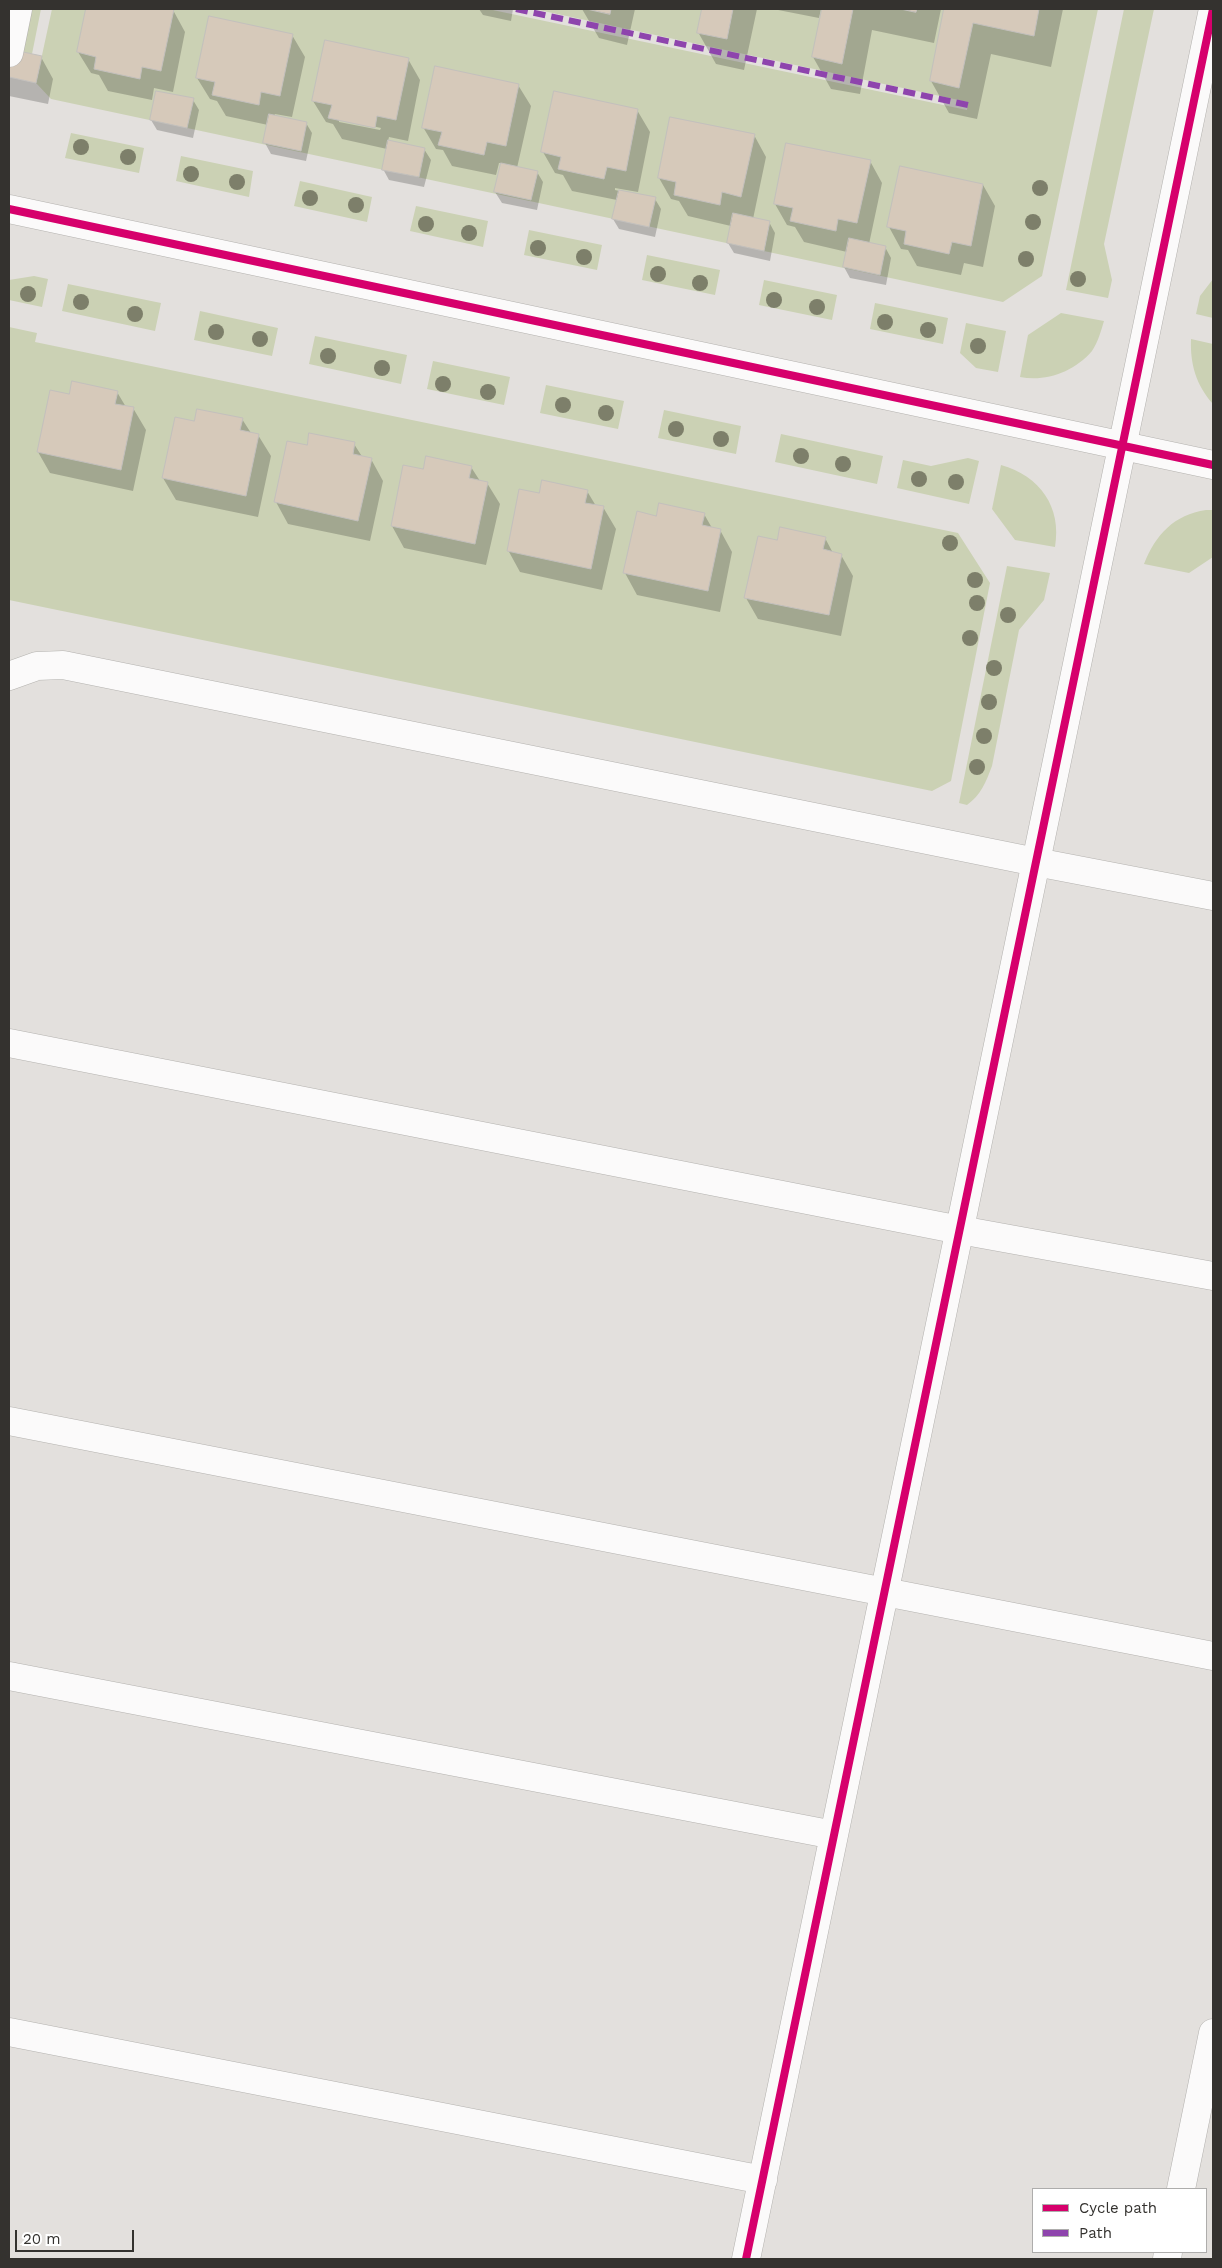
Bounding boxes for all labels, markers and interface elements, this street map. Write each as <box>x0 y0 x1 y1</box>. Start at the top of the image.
legend <box>1032 2188 1207 2253</box>
text: Cycle path <box>1079 2199 1157 2217</box>
scale bar <box>18 2220 136 2252</box>
text: Path <box>1079 2224 1112 2242</box>
text: 20 m <box>23 2230 61 2248</box>

